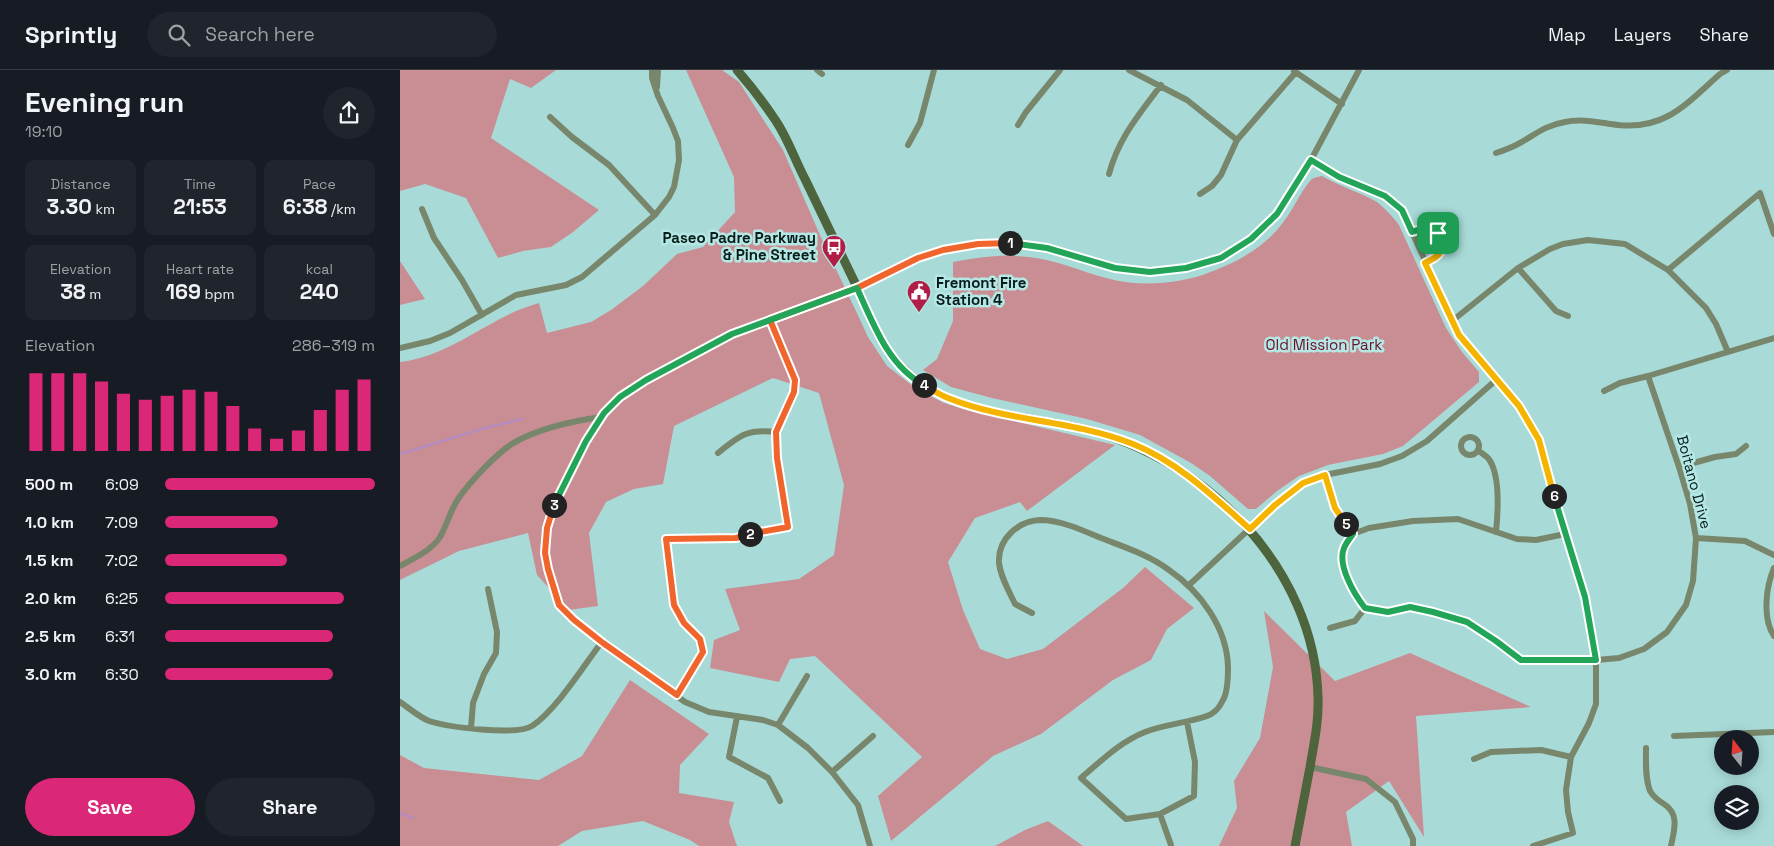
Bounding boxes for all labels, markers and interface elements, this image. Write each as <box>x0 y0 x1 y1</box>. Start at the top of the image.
search box <box>147 12 497 57</box>
text: Sprintly <box>25 19 117 50</box>
icon: search <box>165 21 193 49</box>
text: Search here <box>205 22 315 47</box>
text: Map <box>1548 23 1586 46</box>
text: Layers <box>1614 23 1671 46</box>
text: Share <box>1699 23 1749 46</box>
text: Evening run <box>25 84 184 120</box>
button: share <box>323 87 375 139</box>
text: 19:10 <box>25 121 62 142</box>
text: Distance <box>51 175 110 193</box>
text: Time <box>184 175 216 193</box>
text: Pace <box>303 175 336 193</box>
text: 3.30 <box>46 193 92 220</box>
text: 21:53 <box>173 193 227 220</box>
text: 6:38 <box>283 193 327 220</box>
text: km <box>92 200 115 218</box>
text: /km <box>327 200 356 218</box>
pin <box>1417 212 1459 254</box>
icon: arrive <box>1424 219 1452 247</box>
place label: Paseo Padre Parkway & Pine Street <box>662 228 816 264</box>
pin: 1 <box>998 230 1022 256</box>
bus stop icon: Paseo Padre Parkway & Pine Street <box>821 234 847 268</box>
text: 1 <box>1007 234 1014 252</box>
text: Elevation <box>50 260 111 278</box>
text: Heart rate <box>166 260 234 278</box>
text: kcal <box>306 260 333 278</box>
place label: Fremont Fire Station 4 <box>936 273 1027 309</box>
text: 38 <box>60 278 86 305</box>
text: 169 <box>165 278 201 305</box>
text: 240 <box>300 278 339 305</box>
public building icon: Fremont Fire Station 4 <box>906 279 932 313</box>
text: m <box>86 285 101 303</box>
text: bpm <box>201 285 235 303</box>
text: Elevation <box>25 335 95 356</box>
text: 286–319 m <box>292 335 375 356</box>
park label: Old Mission Park <box>1266 335 1382 354</box>
pin: 4 <box>912 372 936 398</box>
text: 4 <box>920 376 929 394</box>
street label: Boitano Drive <box>1673 433 1716 531</box>
text: 500 m <box>25 474 73 495</box>
text: 6:09 <box>105 474 139 495</box>
pin: 6 <box>1542 484 1566 508</box>
text: 6 <box>1550 487 1559 505</box>
pin: 3 <box>542 492 566 518</box>
text: 3 <box>550 496 559 514</box>
text: 1.0 km <box>25 512 74 533</box>
text: 7:09 <box>105 512 138 533</box>
pin: 5 <box>1334 512 1358 536</box>
text: 5 <box>1342 515 1351 533</box>
pin: 2 <box>738 522 762 546</box>
text: 2 <box>746 525 755 543</box>
text: 1.5 km <box>25 550 73 571</box>
text: 7:02 <box>105 550 138 571</box>
text: 2.0 km <box>25 588 76 609</box>
text: 6:25 <box>105 588 138 609</box>
text: 2.5 km <box>25 626 76 647</box>
text: 6:31 <box>105 626 135 647</box>
text: 3.0 km <box>25 664 76 685</box>
text: 6:30 <box>105 664 139 685</box>
north arrow <box>1714 730 1759 775</box>
map controls <box>1714 730 1759 830</box>
button: Save <box>25 778 195 836</box>
button: Share <box>205 778 375 836</box>
button: layers <box>1714 785 1759 830</box>

